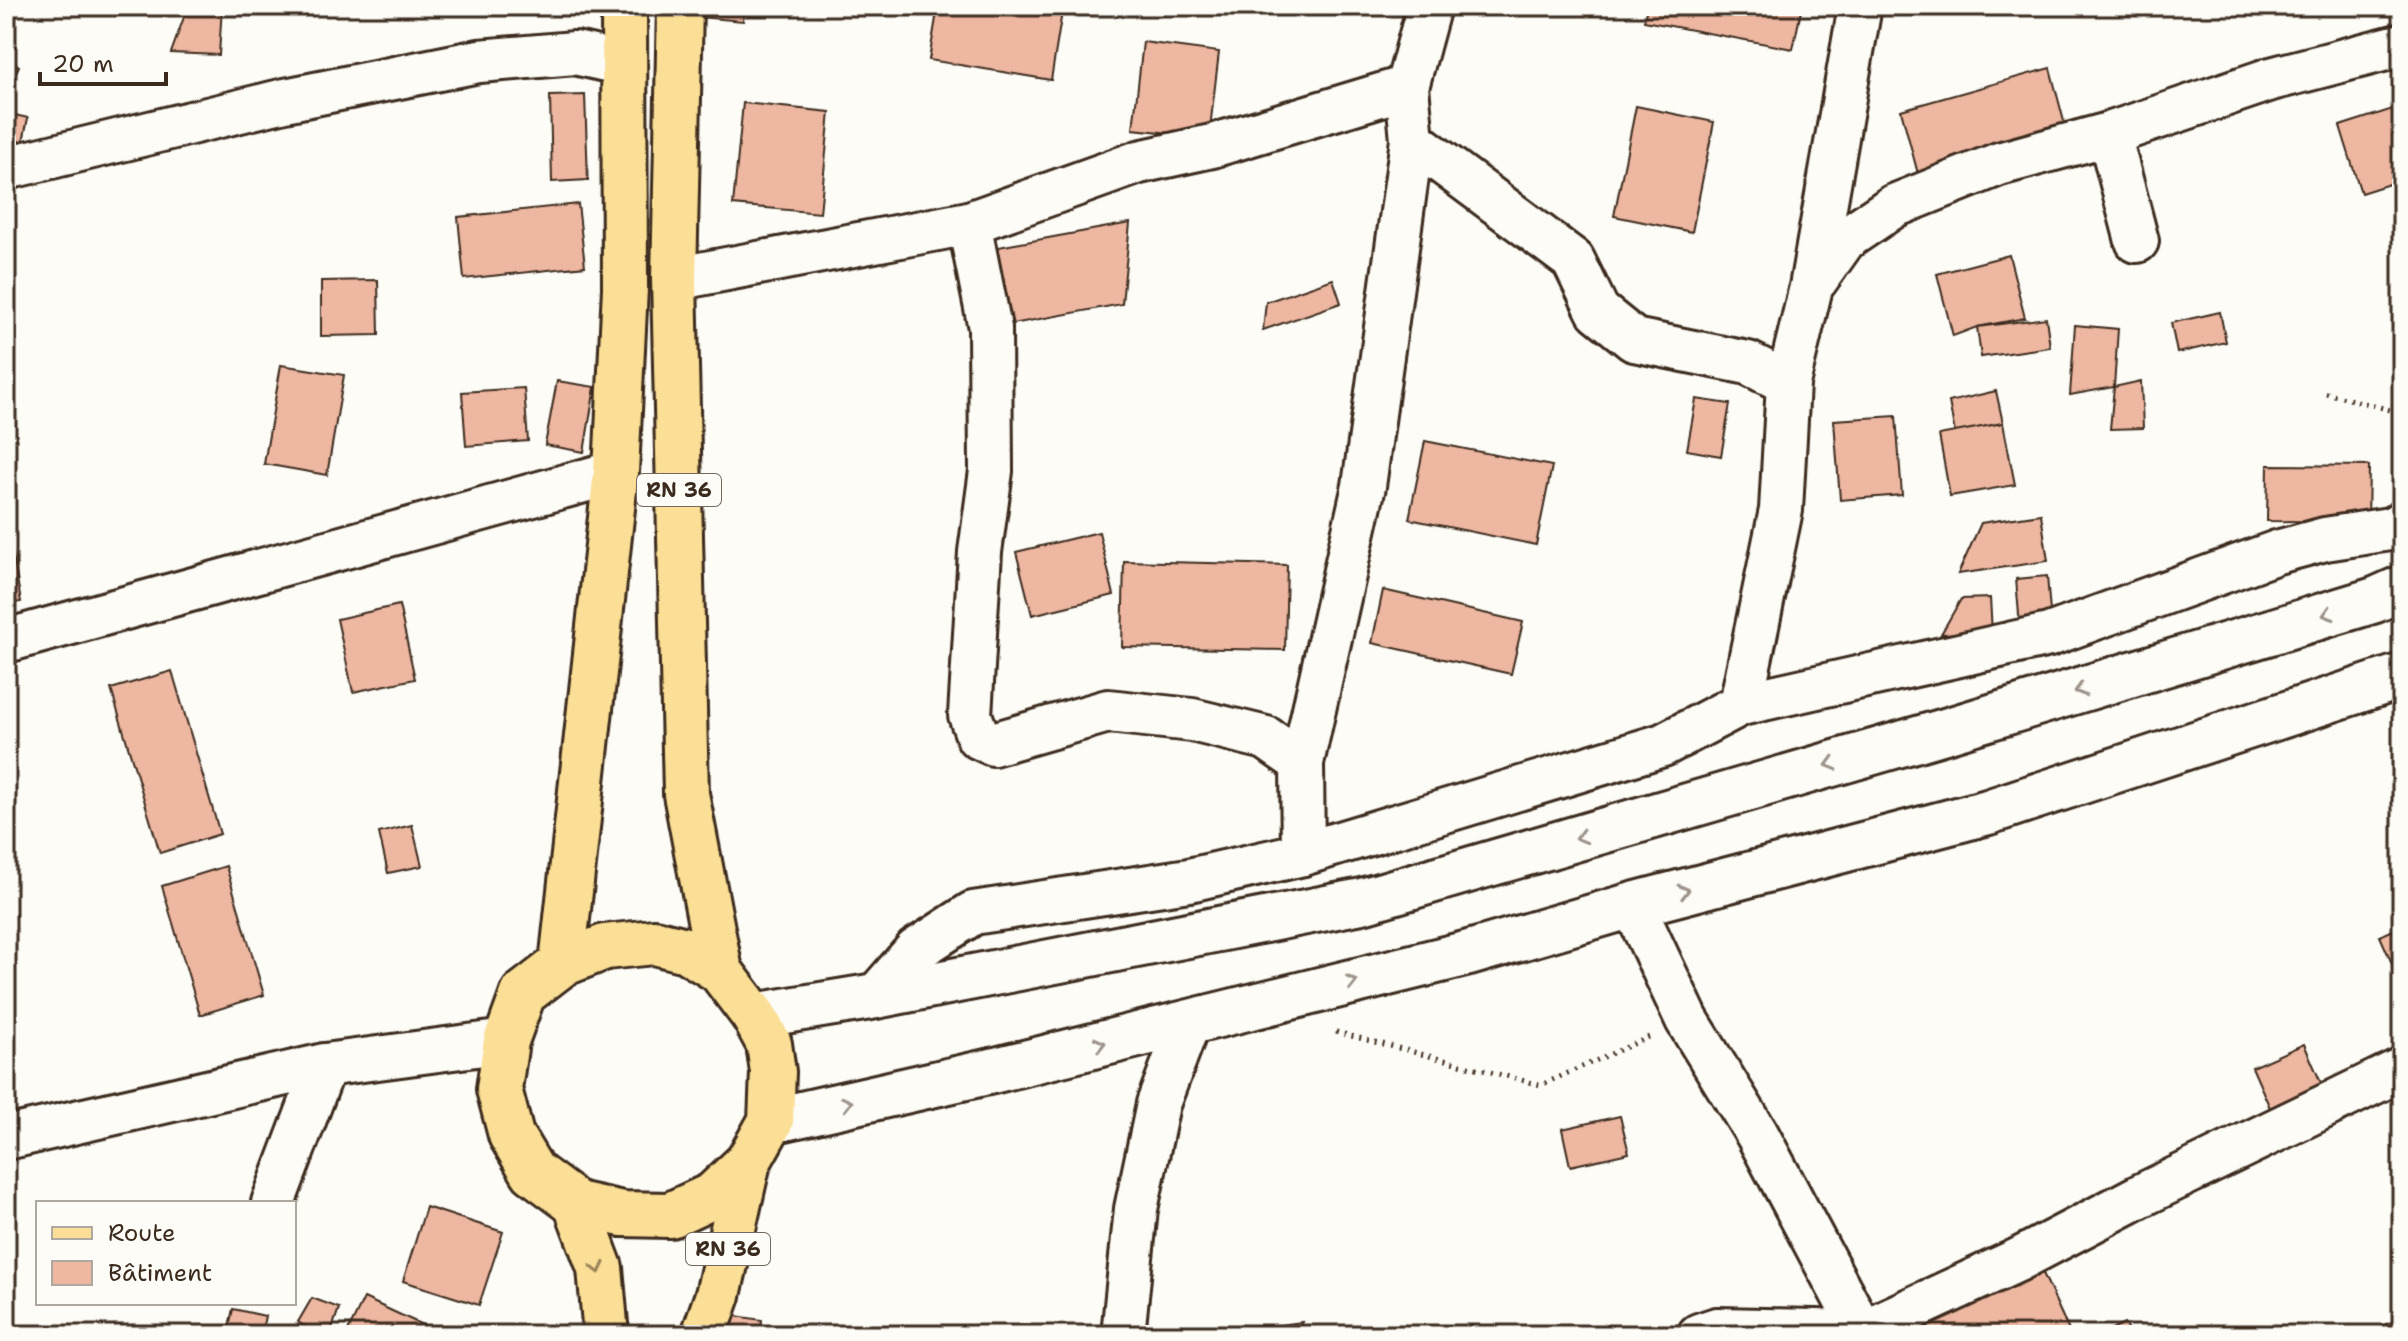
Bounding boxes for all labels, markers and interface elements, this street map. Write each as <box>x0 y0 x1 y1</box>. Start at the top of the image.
scale bar <box>40 36 166 86</box>
text: 20 m <box>52 48 114 80</box>
road number: RN 36 <box>637 474 721 506</box>
one-way arrow <box>2322 605 2336 621</box>
one-way arrow <box>2073 681 2087 697</box>
one-way arrow <box>1824 755 1838 771</box>
one-way arrow <box>1575 828 1589 844</box>
one-way arrow <box>1677 884 1691 901</box>
one-way arrow <box>1345 974 1359 991</box>
one-way arrow <box>1093 1037 1107 1054</box>
one-way arrow <box>840 1096 853 1113</box>
legend <box>36 1201 296 1305</box>
text: Route <box>108 1217 176 1249</box>
road number: RN 36 <box>686 1233 770 1265</box>
text: Bâtiment <box>108 1257 212 1289</box>
one-way arrow <box>589 1260 606 1274</box>

